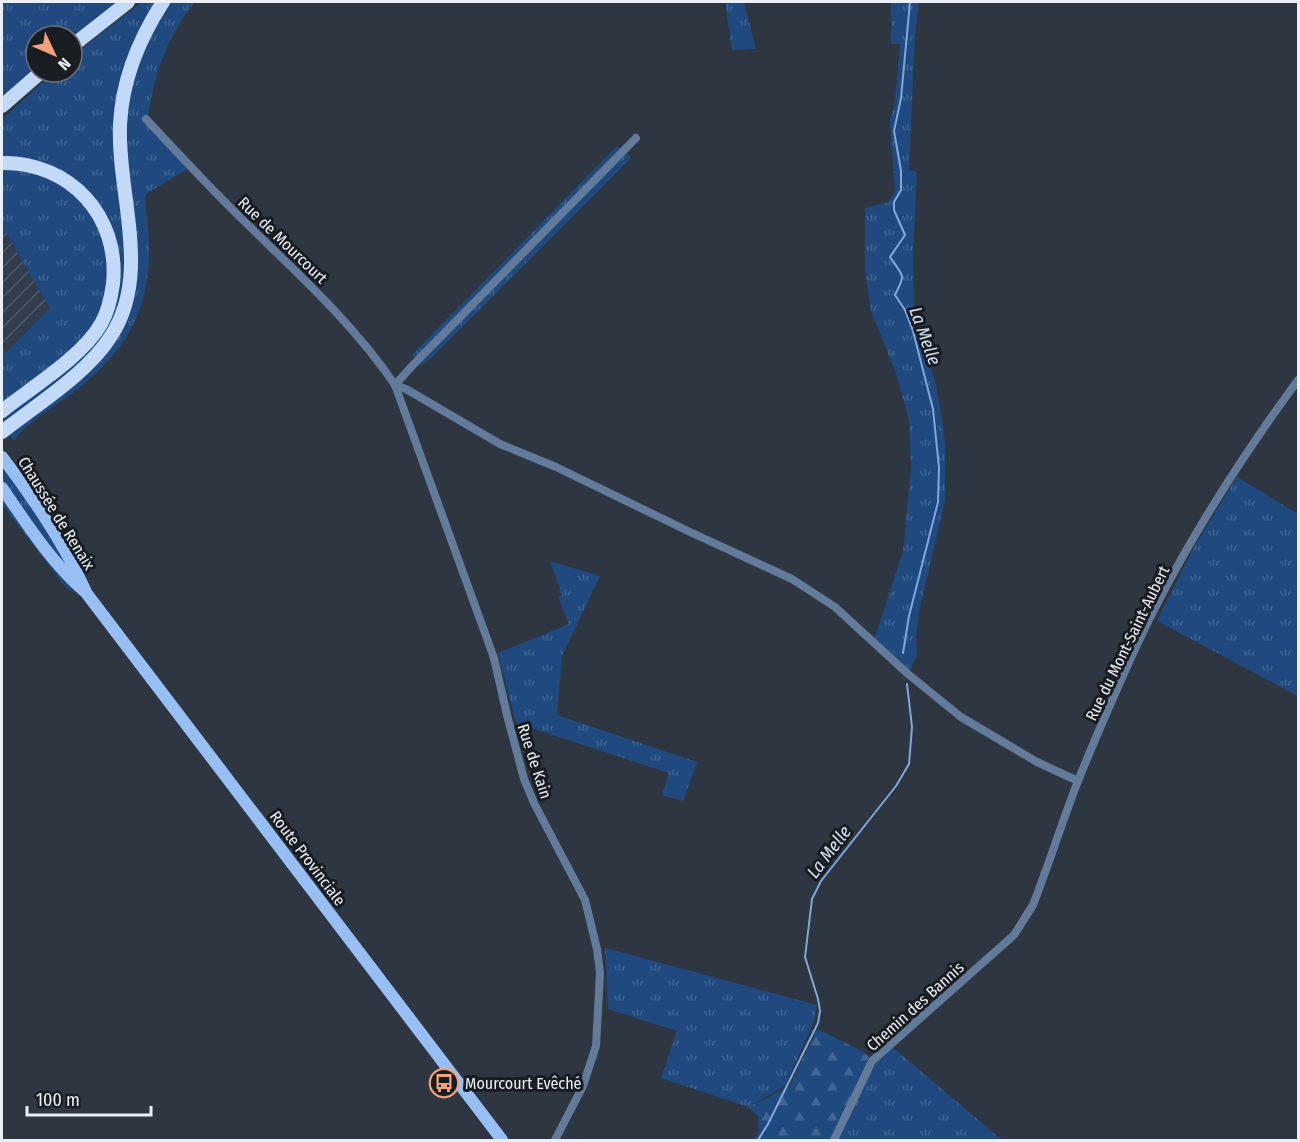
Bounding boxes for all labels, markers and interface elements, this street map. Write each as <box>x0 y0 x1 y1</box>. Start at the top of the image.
north arrow <box>24 24 84 84</box>
text: N <box>54 54 75 74</box>
street label: Rue de Mourcourt <box>234 193 332 288</box>
water label: La Melle <box>904 304 946 368</box>
street label: Chaussée de Renaix <box>14 453 99 573</box>
street label: Rue du Mont-Saint-Aubert <box>1082 562 1174 724</box>
street label: Rue de Kain <box>513 721 556 801</box>
street label: Route Provinciale <box>266 807 349 909</box>
water label: La Melle <box>802 821 856 883</box>
street label: Chemin des Bannis <box>863 958 968 1055</box>
bus stop icon: Mourcourt Evêché <box>428 1067 460 1099</box>
place label: Mourcourt Evêché <box>465 1074 582 1093</box>
scale bar <box>27 1079 152 1117</box>
text: 100 m <box>36 1089 80 1111</box>

